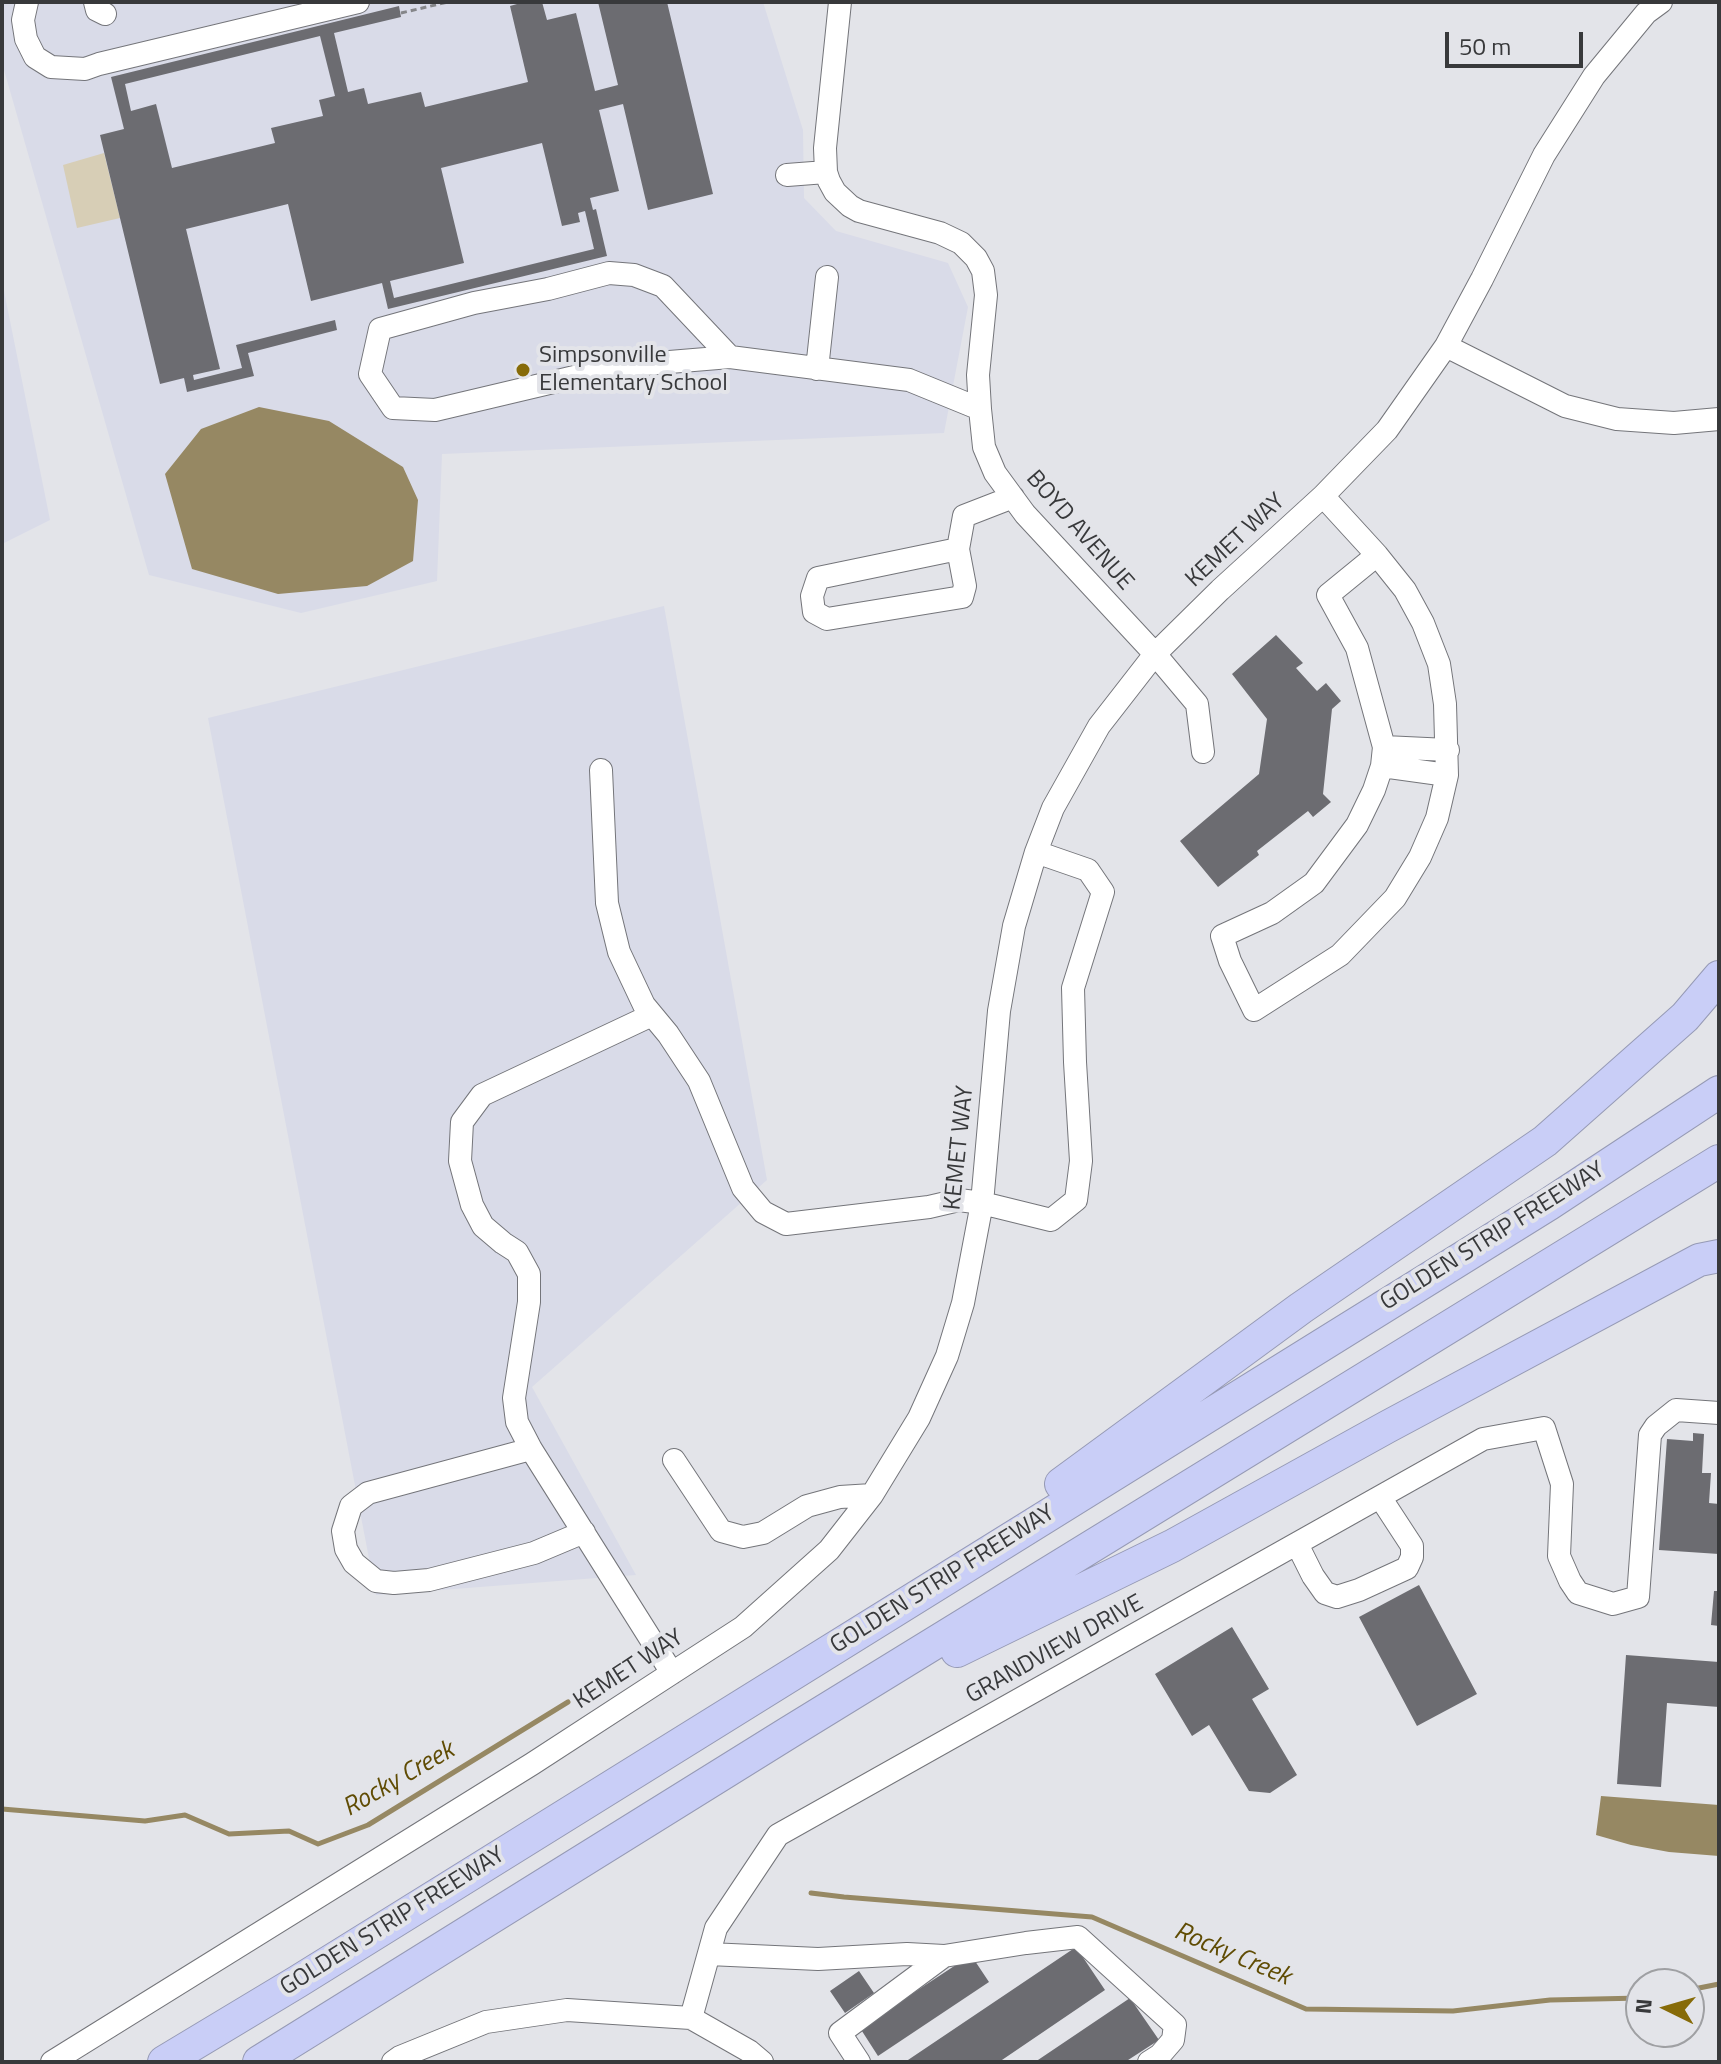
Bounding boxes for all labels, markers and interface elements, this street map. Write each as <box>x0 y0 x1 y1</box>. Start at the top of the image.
scale bar <box>1449 16 1587 66</box>
text: 50 m <box>1459 28 1511 64</box>
place label: Simpsonville Elementary School <box>539 342 728 398</box>
marker: Simpsonville Elementary School <box>514 361 532 379</box>
street label: BOYD AVENUE <box>1019 465 1139 597</box>
street label: KEMET WAY <box>1180 488 1292 594</box>
street label: KEMET WAY <box>939 1084 981 1212</box>
street label: GOLDEN STRIP FREEWAY <box>1376 1156 1610 1318</box>
street label: GOLDEN STRIP FREEWAY <box>826 1499 1060 1661</box>
street label: GRANDVIEW DRIVE <box>961 1589 1149 1711</box>
street label: KEMET WAY <box>569 1624 689 1716</box>
water label: Rocky Creek <box>338 1736 460 1824</box>
street label: GOLDEN STRIP FREEWAY <box>276 1841 510 2003</box>
water label: Rocky Creek <box>1169 1916 1295 1994</box>
north arrow <box>1625 1968 1705 2048</box>
text: N <box>1625 1997 1661 2015</box>

